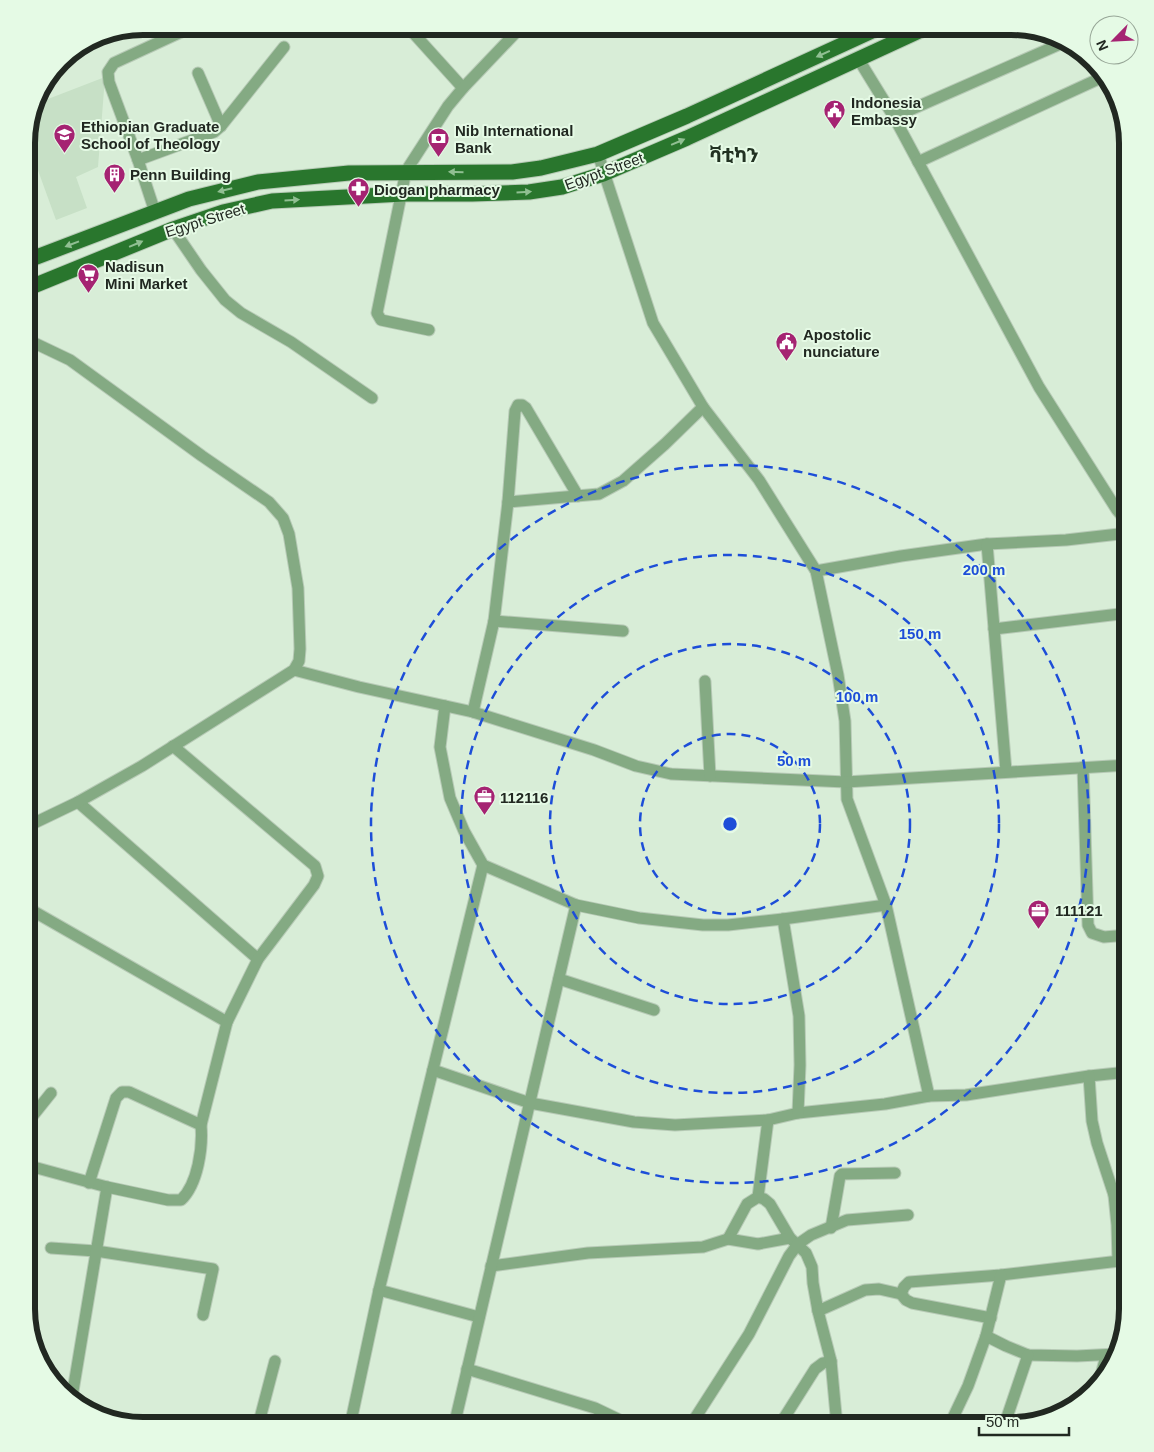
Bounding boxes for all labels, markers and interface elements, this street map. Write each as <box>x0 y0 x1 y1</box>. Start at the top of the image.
north arrow <box>1089 15 1139 65</box>
text: N <box>1093 37 1111 53</box>
one-way arrow <box>816 50 830 58</box>
place label: Indonesia Embassy <box>851 94 922 128</box>
public building icon: Indonesia Embassy <box>823 99 847 130</box>
place label: Ethiopian Graduate School of Theology <box>81 118 221 152</box>
place label: Nib International Bank <box>455 122 573 156</box>
school or university icon: Ethiopian Graduate School of Theology <box>53 123 77 154</box>
bank icon: Nib International Bank <box>427 127 451 158</box>
one-way arrow <box>671 138 685 146</box>
district label: ቫቲካን <box>709 144 759 166</box>
street label: Egypt Street <box>562 149 646 193</box>
building icon: Penn Building <box>102 162 126 193</box>
place label: Penn Building <box>130 166 231 183</box>
one-way arrow <box>448 168 464 176</box>
pharmacy icon: Diogan pharmacy <box>346 177 370 208</box>
place label: Diogan pharmacy <box>374 181 501 198</box>
one-way arrow <box>218 187 233 195</box>
one-way arrow <box>516 188 532 196</box>
one-way arrow <box>284 196 300 204</box>
street label: Egypt Street <box>163 200 248 240</box>
one-way arrow <box>129 239 143 247</box>
one-way arrow <box>64 240 79 248</box>
place label: Nadisun Mini Market <box>105 258 188 292</box>
supermarket icon: Nadisun Mini Market <box>77 263 101 294</box>
place label: Apostolic nunciature <box>803 326 880 360</box>
public building icon: Apostolic nunciature <box>775 331 799 362</box>
text: 200 m <box>963 561 1005 578</box>
text: 150 m <box>899 625 941 642</box>
text: 100 m <box>836 688 878 705</box>
text: 50 m <box>777 752 811 769</box>
office icon: 112116 <box>472 785 496 816</box>
place label: 112116 <box>500 789 548 806</box>
centre of rings <box>721 815 739 833</box>
office icon: 111121 <box>1027 898 1051 929</box>
place label: 111121 <box>1055 902 1103 919</box>
scale bar <box>979 1404 1069 1436</box>
text: 50 m <box>986 1413 1019 1430</box>

